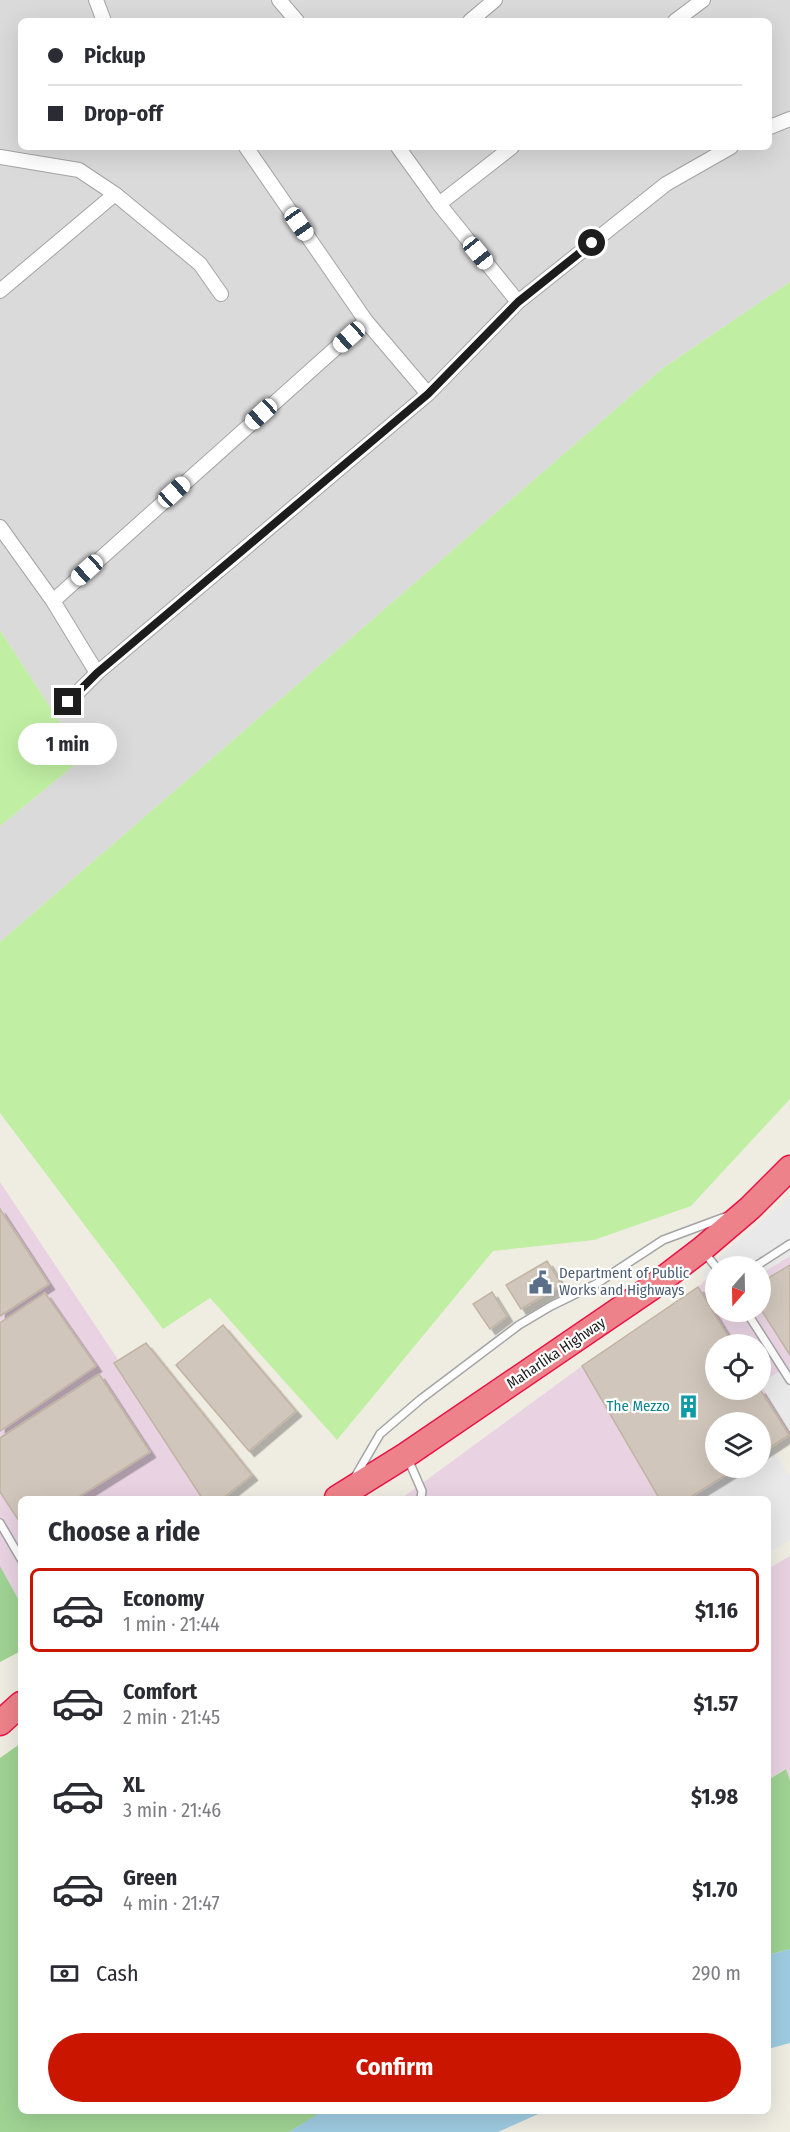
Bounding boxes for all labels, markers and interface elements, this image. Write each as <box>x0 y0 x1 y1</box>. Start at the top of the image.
text: Pickup <box>84 42 146 69</box>
text: Drop-off <box>84 100 163 127</box>
car <box>281 204 317 244</box>
route start <box>578 229 605 256</box>
car <box>460 233 496 273</box>
car <box>330 318 368 356</box>
car <box>242 395 280 433</box>
car <box>155 473 193 511</box>
car <box>68 551 106 589</box>
route end <box>54 688 81 715</box>
callout: 1 min <box>19 723 118 765</box>
text: 1 min <box>46 732 89 756</box>
north arrow <box>705 1256 771 1322</box>
map controls <box>705 1256 771 1478</box>
place label: Department of Public Works and Highways <box>559 1264 690 1299</box>
public building icon: Department of Public Works and Highways <box>528 1269 554 1295</box>
street label: Maharlika Highway <box>503 1313 609 1393</box>
button: locate <box>705 1334 771 1400</box>
building icon: The Mezzo <box>675 1393 701 1419</box>
place label: The Mezzo <box>607 1397 670 1415</box>
button: layers <box>705 1412 771 1478</box>
text: Choose a ride <box>48 1516 200 1548</box>
icon: car <box>51 1583 105 1637</box>
text: Economy <box>123 1585 204 1612</box>
text: $1.16 <box>695 1597 738 1624</box>
text: 1 min · 21:44 <box>123 1612 220 1636</box>
icon: car <box>51 1676 105 1730</box>
text: Comfort <box>123 1678 197 1705</box>
text: $1.57 <box>694 1690 738 1717</box>
text: 2 min · 21:45 <box>123 1705 220 1729</box>
icon: car <box>51 1769 105 1823</box>
text: XL <box>123 1771 145 1798</box>
text: $1.98 <box>691 1783 738 1810</box>
text: 3 min · 21:46 <box>123 1798 221 1822</box>
icon: car <box>51 1862 105 1916</box>
text: Green <box>123 1864 177 1891</box>
text: $1.70 <box>692 1876 738 1903</box>
text: 4 min · 21:47 <box>123 1891 220 1915</box>
icon: cash <box>48 1957 81 1990</box>
text: Cash <box>96 1960 139 1987</box>
text: 290 m <box>692 1961 741 1985</box>
button: Confirm <box>48 2033 741 2102</box>

